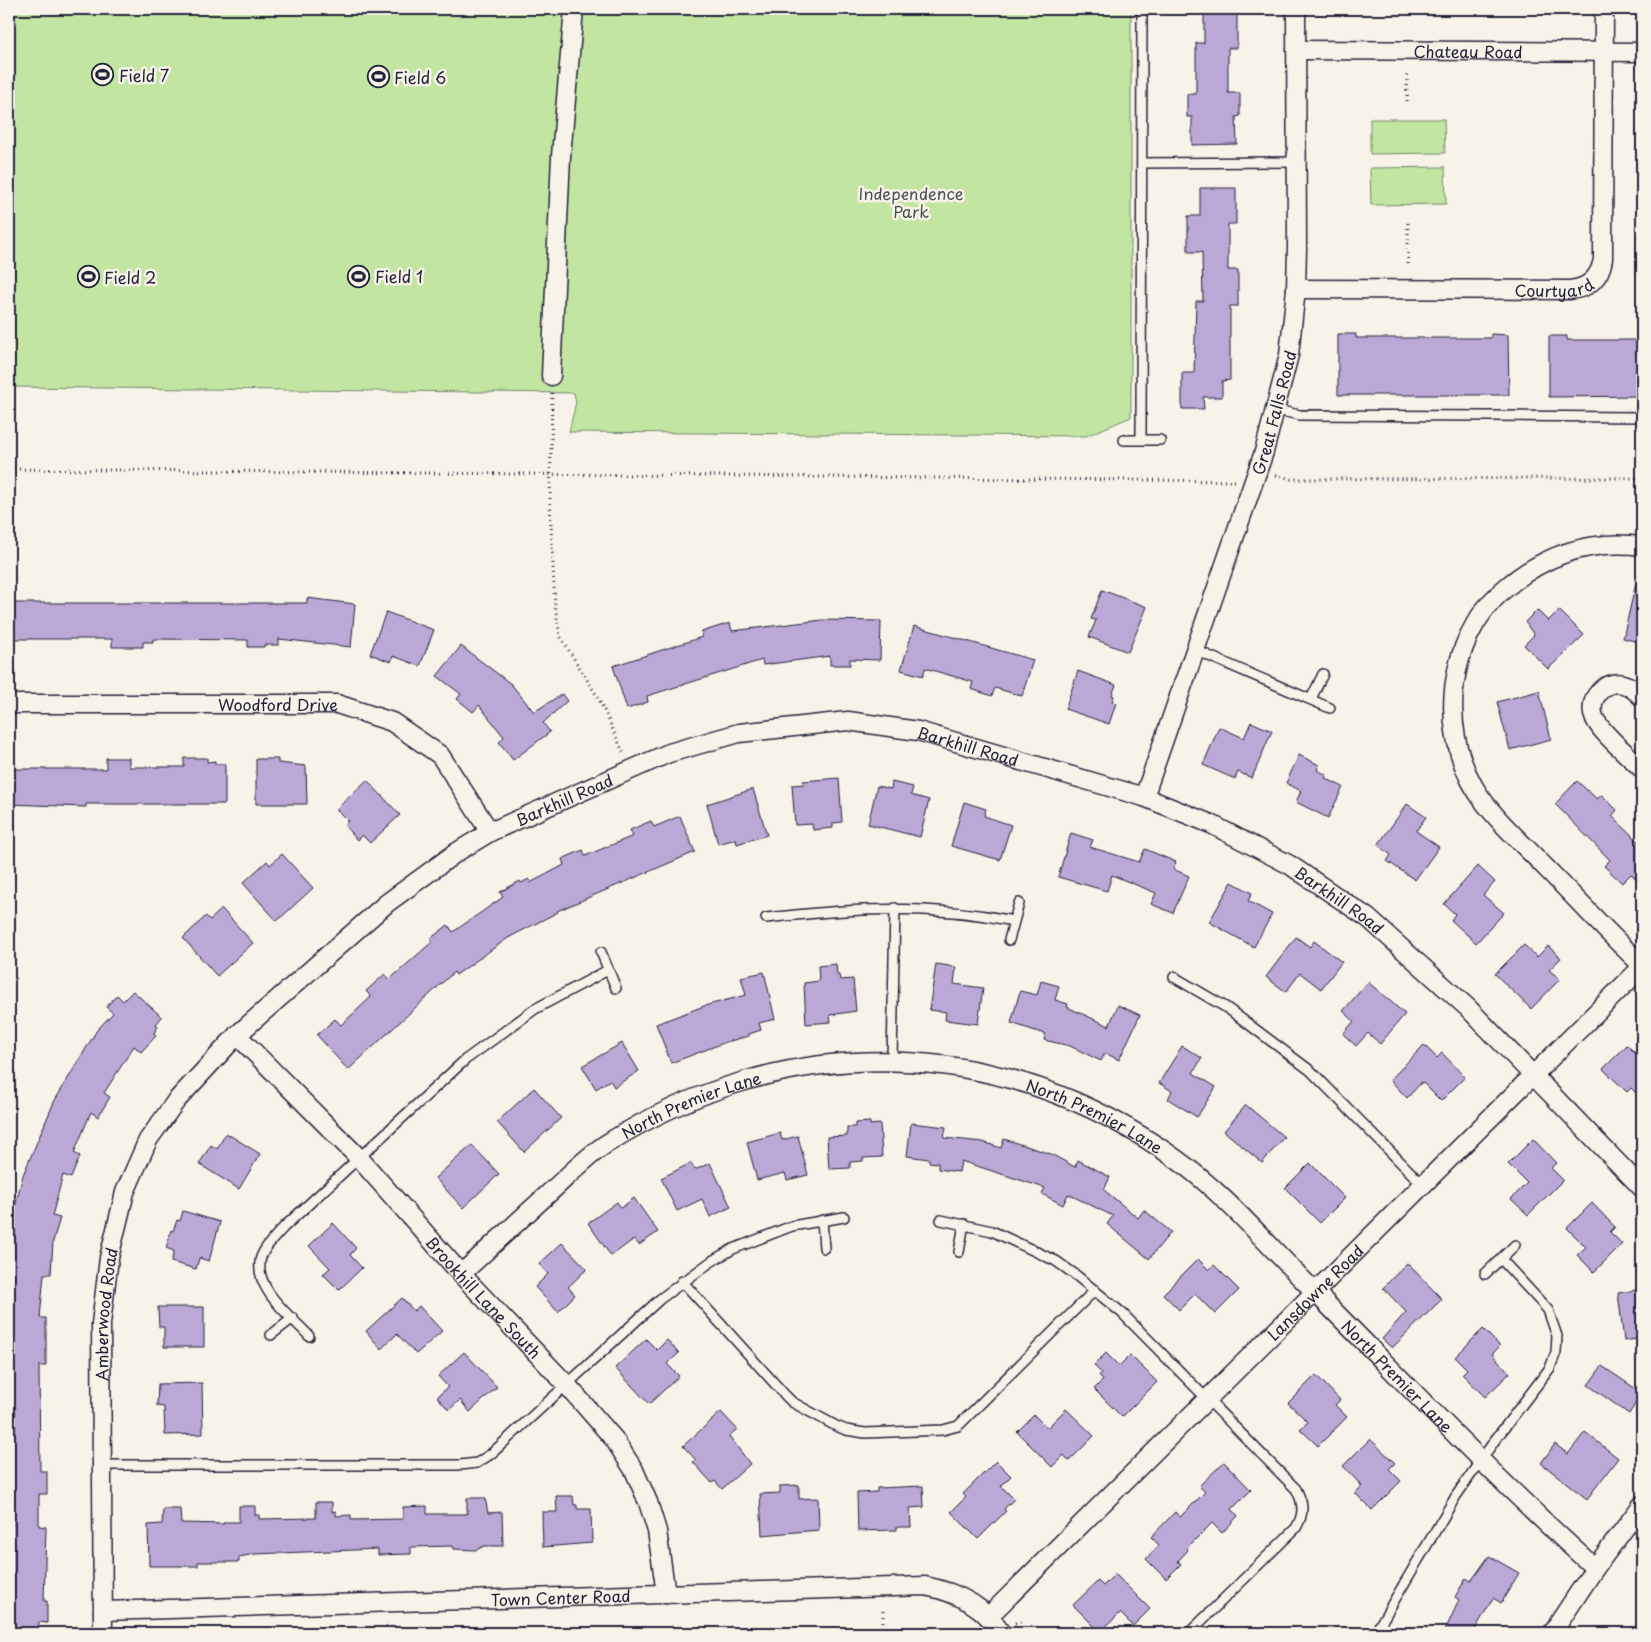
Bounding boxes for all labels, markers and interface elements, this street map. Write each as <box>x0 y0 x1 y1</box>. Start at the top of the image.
street label: Chateau Road <box>1413 39 1523 63</box>
sports icon: Field 7 <box>91 63 115 87</box>
place label: Field 7 <box>119 63 169 87</box>
sports icon: Field 6 <box>366 65 390 89</box>
place label: Field 6 <box>394 65 446 89</box>
park label: Independence Park <box>859 181 964 223</box>
sports icon: Field 1 <box>347 264 371 288</box>
place label: Field 1 <box>375 264 423 288</box>
sports icon: Field 2 <box>76 265 100 289</box>
place label: Field 2 <box>104 265 156 289</box>
street label: Courtyard <box>1514 272 1598 302</box>
street label: Great Falls Road <box>1245 348 1302 478</box>
street label: Woodford Drive <box>218 692 338 716</box>
street label: Barkhill Road <box>914 719 1022 772</box>
street label: Barkhill Road <box>511 767 617 831</box>
street label: Barkhill Road <box>1290 860 1390 939</box>
street label: North Premier Lane <box>616 1065 764 1144</box>
street label: North Premier Lane <box>1023 1072 1168 1159</box>
street label: Brookhill Lane South <box>420 1230 547 1364</box>
street label: Lansdowne Road <box>1261 1238 1369 1346</box>
street label: Amberwood Road <box>88 1245 123 1381</box>
street label: North Premier Lane <box>1336 1314 1459 1438</box>
street label: Town Center Road <box>490 1583 631 1611</box>

